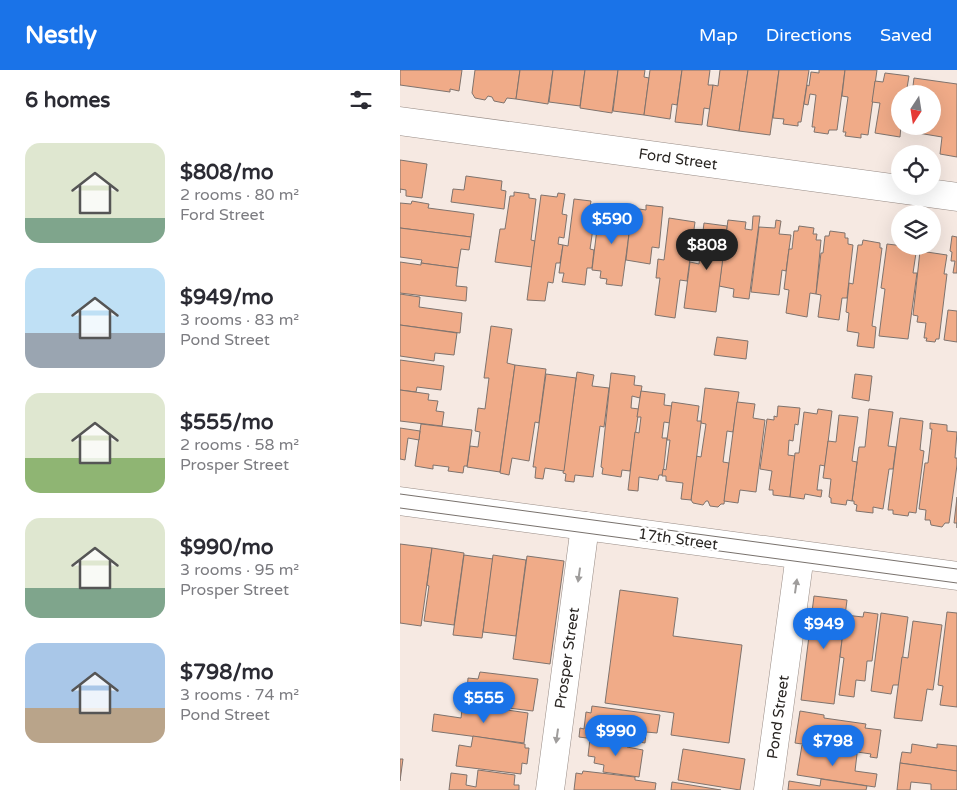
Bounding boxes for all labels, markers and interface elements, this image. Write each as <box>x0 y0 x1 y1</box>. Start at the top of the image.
text: Nestly <box>25 21 97 50</box>
text: Map <box>699 24 738 46</box>
text: Directions <box>766 24 852 46</box>
text: Saved <box>880 24 932 46</box>
north arrow <box>891 85 941 135</box>
map controls <box>891 85 941 255</box>
icon: filters <box>347 86 375 114</box>
text: 6 homes <box>25 88 110 113</box>
street label: Ford Street <box>637 145 719 173</box>
button: locate <box>891 145 941 195</box>
text: $808/mo <box>180 160 274 185</box>
icon: home <box>65 163 125 223</box>
text: 2 rooms · 80 m² <box>180 185 299 205</box>
pin: $590 <box>582 202 642 245</box>
text: Ford Street <box>180 205 265 225</box>
button: layers <box>891 205 941 255</box>
text: $590 <box>592 209 632 229</box>
pin: $808 <box>677 228 737 271</box>
text: $808 <box>687 235 727 255</box>
text: $949/mo <box>180 285 274 310</box>
icon: home <box>65 288 125 348</box>
text: 3 rooms · 83 m² <box>180 310 299 330</box>
text: Pond Street <box>180 330 270 350</box>
text: $555/mo <box>180 410 274 435</box>
icon: home <box>65 413 125 473</box>
text: 2 rooms · 58 m² <box>180 435 299 455</box>
text: Prosper Street <box>180 455 289 475</box>
street label: 17th Street <box>637 524 719 554</box>
text: $990/mo <box>180 535 274 560</box>
icon: home <box>65 538 125 598</box>
text: 3 rooms · 95 m² <box>180 560 299 580</box>
one-way arrow <box>575 567 583 583</box>
one-way arrow <box>792 577 800 593</box>
text: Prosper Street <box>180 580 289 600</box>
street label: Prosper Street <box>551 606 583 710</box>
pin: $949 <box>794 608 854 650</box>
text: $949 <box>804 614 844 634</box>
text: $798/mo <box>180 660 274 685</box>
icon: home <box>65 663 125 723</box>
street label: Pond Street <box>763 674 793 760</box>
pin: $555 <box>454 682 514 724</box>
text: 3 rooms · 74 m² <box>180 685 299 705</box>
text: $555 <box>464 688 504 708</box>
text: Pond Street <box>180 705 270 725</box>
pin: $990 <box>586 714 646 757</box>
text: $990 <box>596 721 636 741</box>
pin: $798 <box>803 724 863 767</box>
one-way arrow <box>553 728 561 744</box>
text: $798 <box>813 731 853 751</box>

